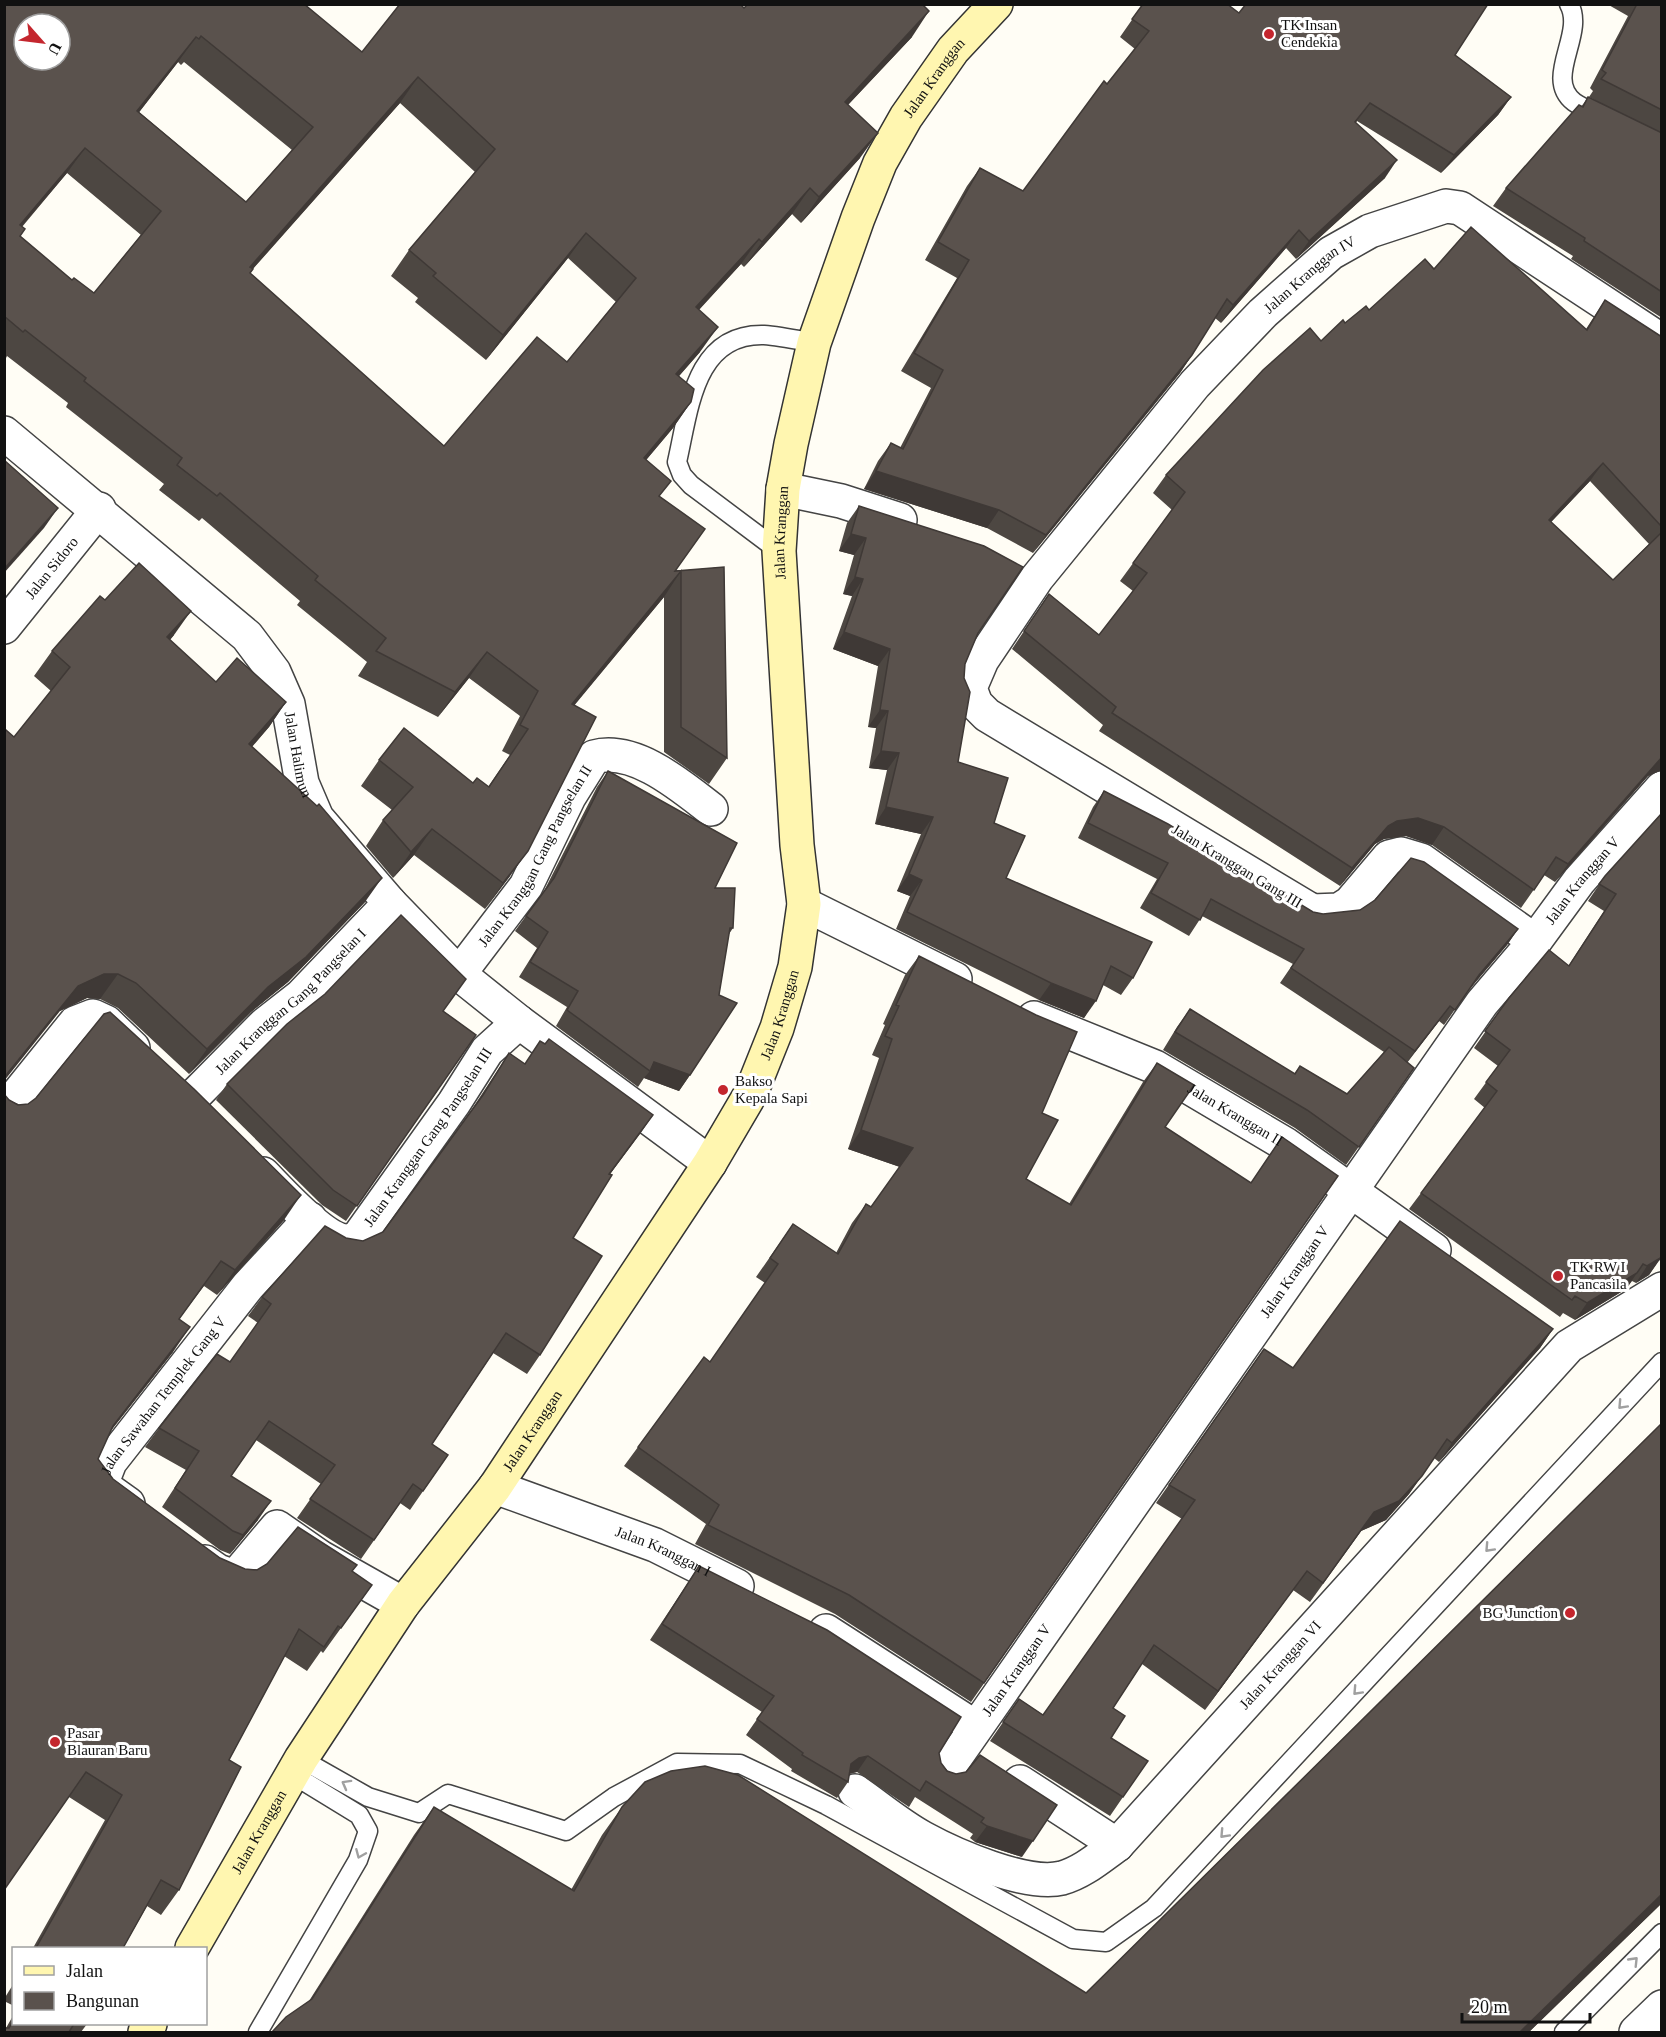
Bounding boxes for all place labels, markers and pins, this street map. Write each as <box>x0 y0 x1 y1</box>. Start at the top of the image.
place label: TK Insan Cendekia <box>1281 17 1338 50</box>
marker: TK Insan Cendekia <box>1262 27 1276 41</box>
place label: Bakso Kepala Sapi <box>735 1073 808 1106</box>
marker: Bakso Kepala Sapi <box>716 1083 730 1097</box>
place label: TK RW I Pancasila <box>1570 1259 1627 1292</box>
marker: TK RW I Pancasila <box>1551 1269 1565 1283</box>
place label: BG Junction <box>1483 1605 1558 1621</box>
marker: BG Junction <box>1563 1606 1577 1620</box>
place label: Pasar Blauran Baru <box>67 1725 148 1758</box>
marker: Pasar Blauran Baru <box>48 1735 62 1749</box>

